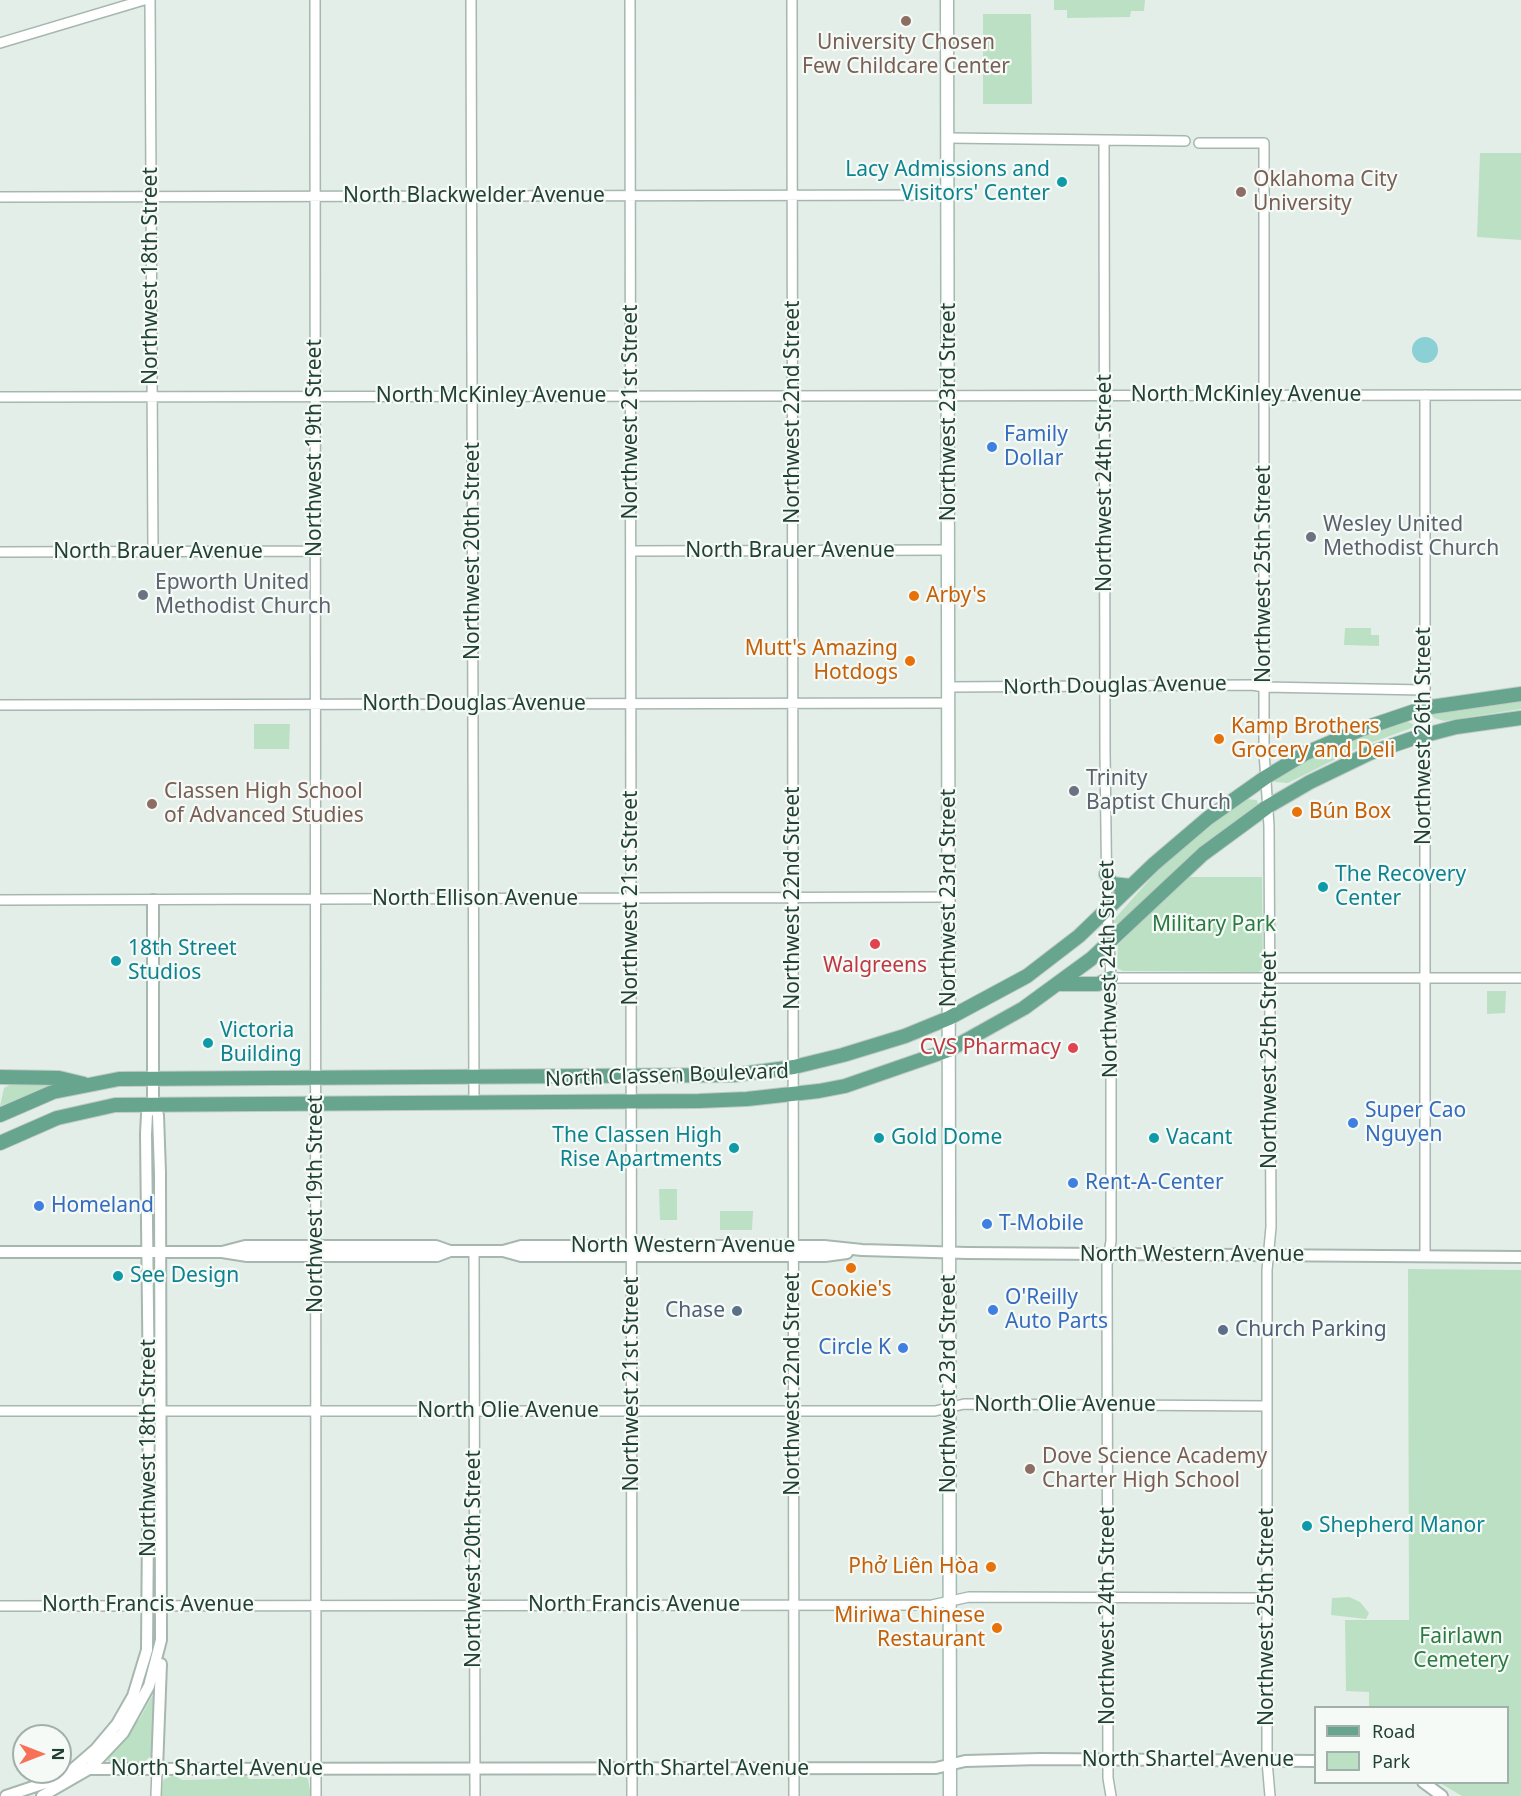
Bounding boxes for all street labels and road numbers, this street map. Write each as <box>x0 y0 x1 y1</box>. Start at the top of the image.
street label: Northwest 18th Street <box>138 167 164 385</box>
street label: North Blackwelder Avenue <box>343 183 605 209</box>
street label: Northwest 22nd Street <box>780 300 806 524</box>
street label: Northwest 23rd Street <box>936 303 962 521</box>
street label: Northwest 21st Street <box>618 304 644 520</box>
street label: Northwest 19th Street <box>302 339 328 557</box>
street label: Northwest 24th Street <box>1092 374 1118 592</box>
street label: North McKinley Avenue <box>1131 382 1361 408</box>
street label: North McKinley Avenue <box>376 383 606 409</box>
street label: Northwest 20th Street <box>460 442 486 660</box>
street label: Northwest 25th Street <box>1251 465 1277 683</box>
street label: North Brauer Avenue <box>685 538 895 564</box>
street label: North Brauer Avenue <box>53 539 263 565</box>
street label: Northwest 26th Street <box>1411 627 1437 845</box>
street label: North Douglas Avenue <box>1003 671 1227 701</box>
street label: North Douglas Avenue <box>362 691 586 717</box>
street label: Northwest 22nd Street <box>780 786 806 1010</box>
street label: Northwest 23rd Street <box>936 789 962 1007</box>
street label: Northwest 21st Street <box>618 790 644 1006</box>
street label: Northwest 24th Street <box>1094 860 1124 1078</box>
street label: North Ellison Avenue <box>372 886 578 912</box>
street label: Northwest 25th Street <box>1257 951 1283 1169</box>
street label: North Classen Boulevard <box>545 1059 789 1093</box>
street label: Northwest 19th Street <box>303 1095 329 1313</box>
street label: North Western Avenue <box>571 1233 795 1259</box>
street label: North Western Avenue <box>1080 1242 1304 1268</box>
street label: Northwest 22nd Street <box>780 1272 806 1496</box>
street label: Northwest 23rd Street <box>936 1275 962 1493</box>
street label: Northwest 21st Street <box>619 1276 645 1492</box>
street label: Northwest 18th Street <box>136 1339 162 1557</box>
street label: North Olie Avenue <box>974 1392 1156 1418</box>
street label: North Olie Avenue <box>417 1398 599 1424</box>
street label: Northwest 20th Street <box>461 1450 487 1668</box>
street label: Northwest 24th Street <box>1095 1507 1121 1725</box>
street label: Northwest 25th Street <box>1254 1508 1280 1726</box>
street label: North Francis Avenue <box>42 1592 254 1618</box>
street label: North Francis Avenue <box>528 1592 740 1618</box>
street label: North Shartel Avenue <box>1082 1747 1294 1773</box>
street label: North Shartel Avenue <box>111 1756 323 1782</box>
street label: North Shartel Avenue <box>597 1756 809 1782</box>

